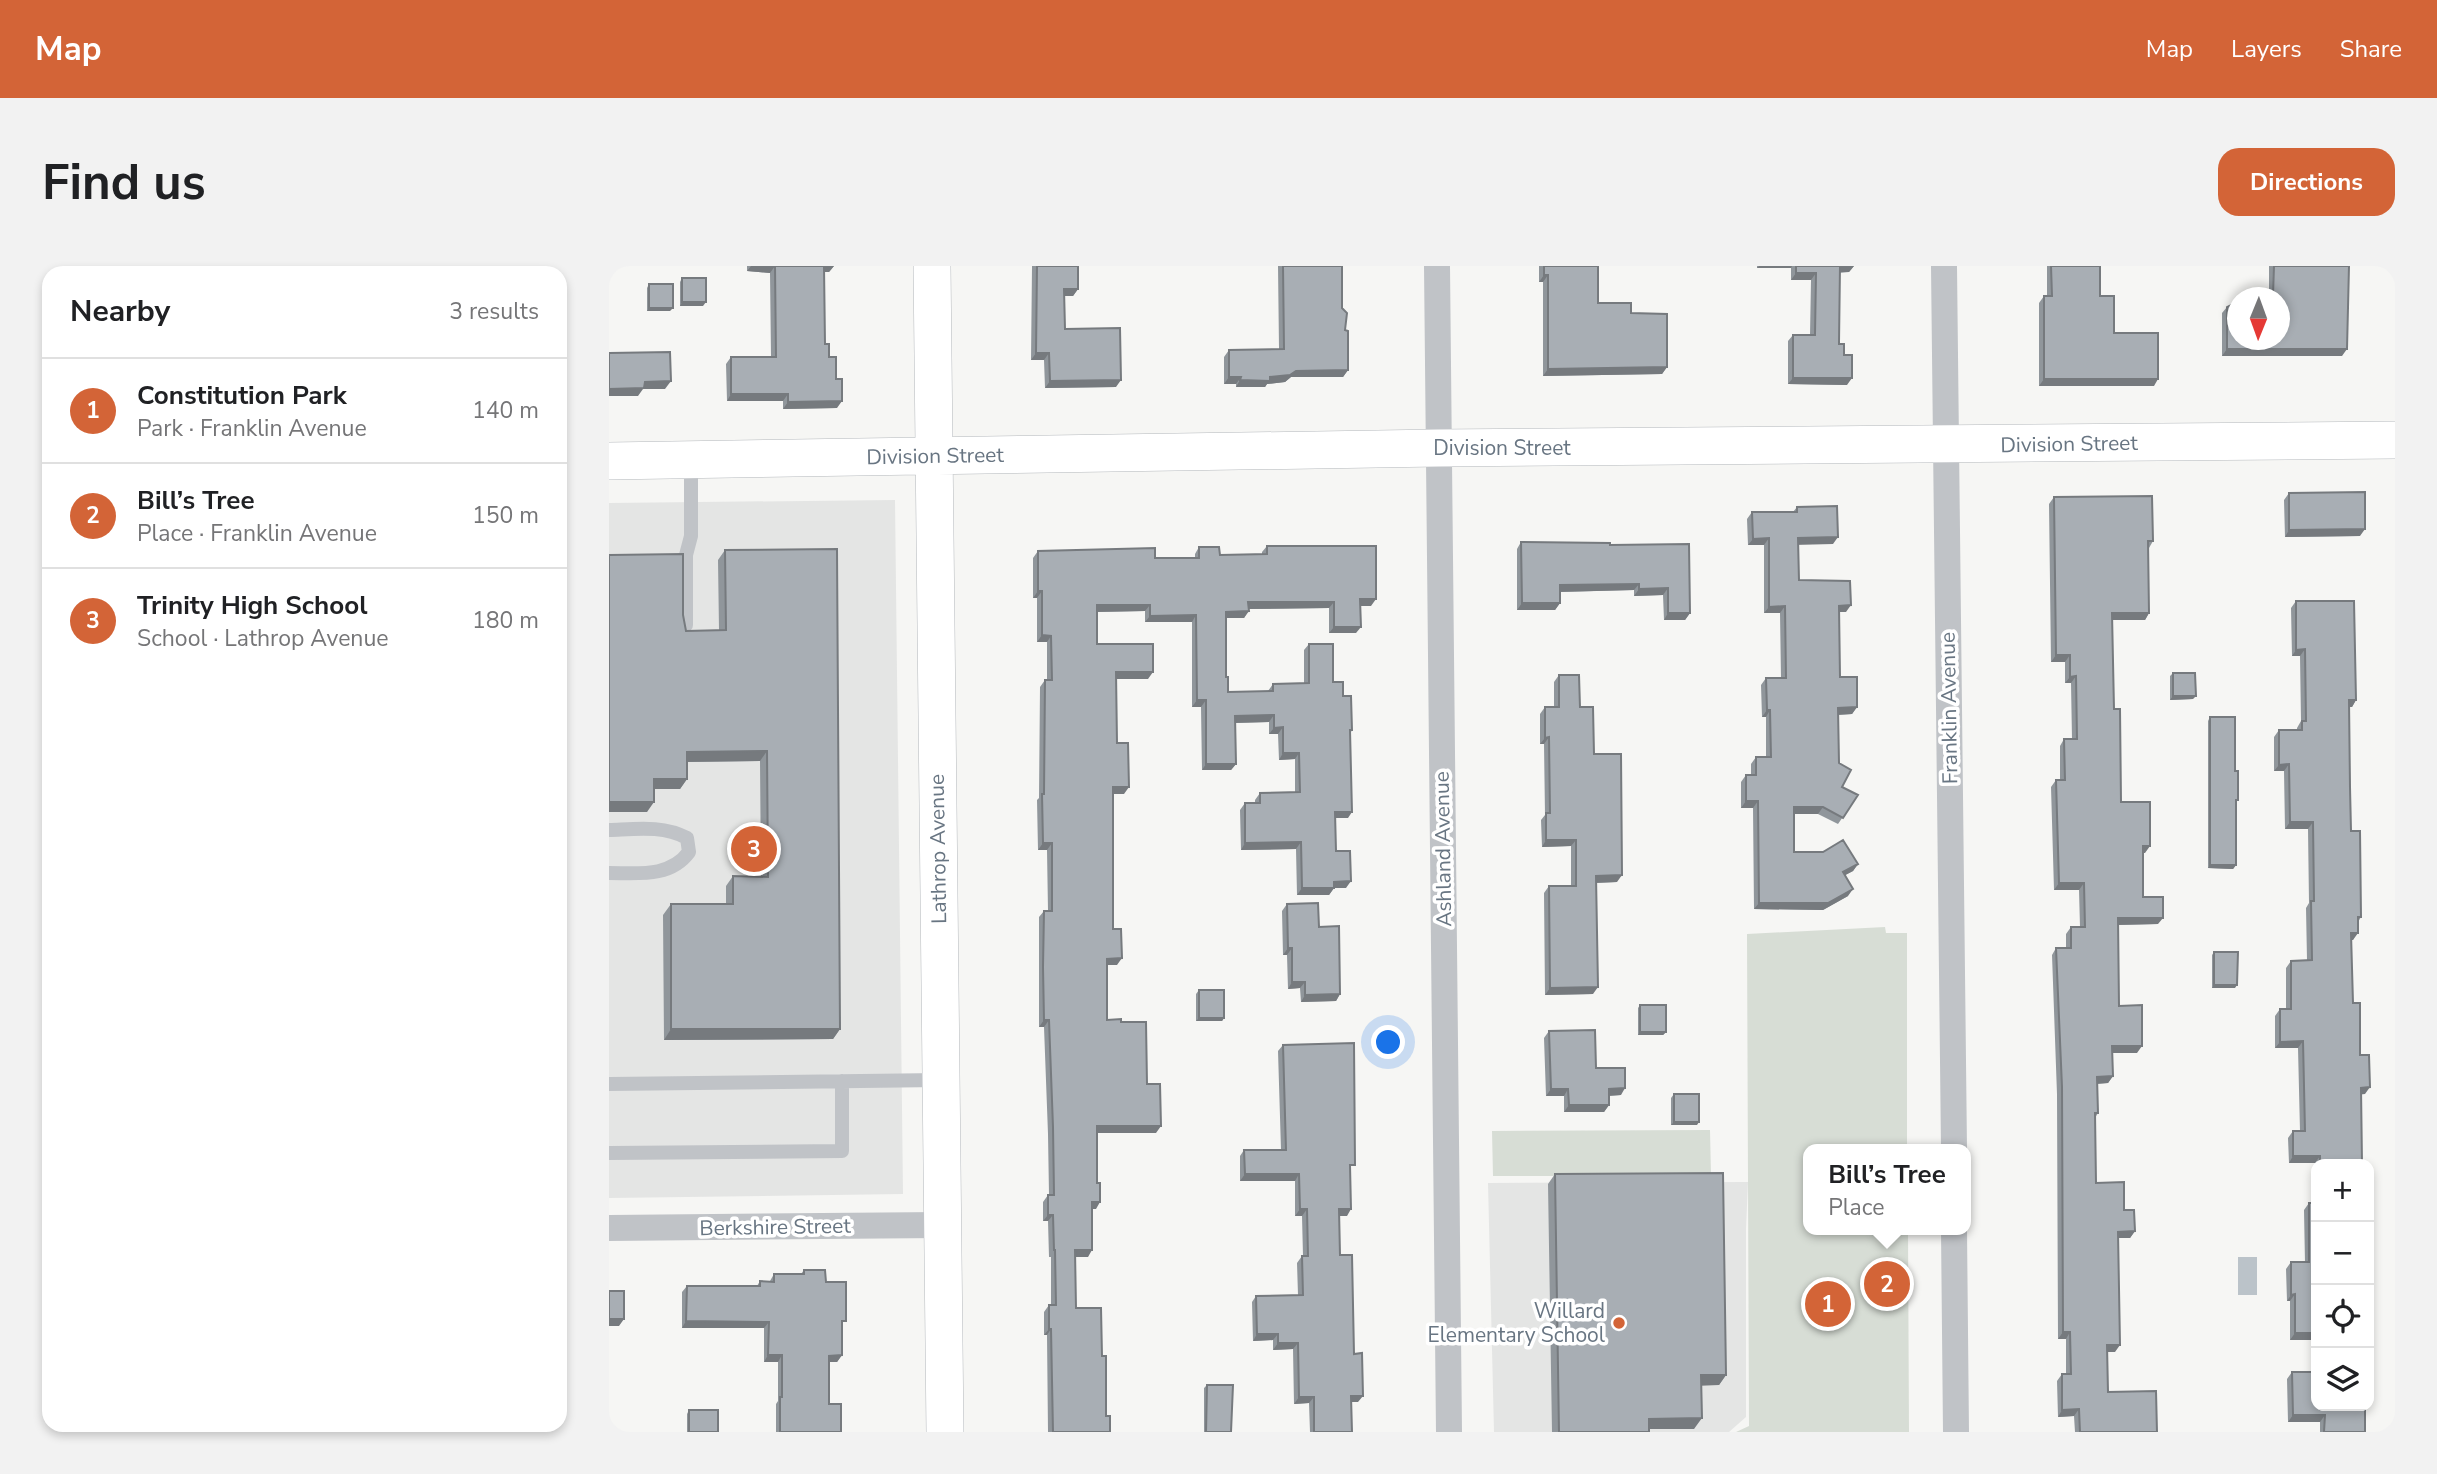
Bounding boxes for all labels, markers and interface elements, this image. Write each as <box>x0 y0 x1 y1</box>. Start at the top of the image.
text: Map <box>35 27 102 72</box>
text: Map <box>2146 33 2193 65</box>
text: Layers <box>2231 33 2302 65</box>
text: Share <box>2340 33 2402 65</box>
button: Directions <box>2218 148 2395 216</box>
text: Find us <box>42 149 206 216</box>
north arrow <box>2227 287 2290 350</box>
text: Nearby <box>70 291 170 332</box>
text: 3 results <box>449 296 539 327</box>
text: Constitution Park <box>137 378 347 413</box>
text: 1 <box>86 395 100 426</box>
text: 140 m <box>472 395 539 426</box>
text: Park · Franklin Avenue <box>137 413 367 444</box>
street label: Division Street <box>2000 429 2139 459</box>
street label: Division Street <box>1433 434 1571 462</box>
street label: Division Street <box>866 441 1005 471</box>
text: Bill’s Tree <box>137 483 255 518</box>
text: 2 <box>86 500 100 531</box>
text: 150 m <box>472 500 539 531</box>
text: Place · Franklin Avenue <box>137 518 377 549</box>
text: Trinity High School <box>137 588 367 623</box>
text: 3 <box>86 605 100 636</box>
text: 180 m <box>472 605 539 636</box>
text: School · Lathrop Avenue <box>137 623 389 654</box>
street label: Franklin Avenue <box>1934 632 1964 784</box>
street label: Ashland Avenue <box>1428 771 1458 927</box>
street label: Lathrop Avenue <box>923 774 953 924</box>
pin: 3 <box>731 823 777 875</box>
your location <box>1371 1025 1405 1059</box>
popup <box>1803 1144 1971 1235</box>
text: Bill’s Tree <box>1828 1157 1946 1192</box>
map controls <box>2311 1159 2374 1411</box>
button: + <box>2311 1159 2374 1222</box>
text: Place <box>1828 1192 1884 1223</box>
street label: Berkshire Street <box>699 1212 852 1242</box>
button: − <box>2311 1222 2374 1285</box>
pin: 2 <box>1864 1258 1910 1310</box>
pin: 1 <box>1805 1278 1851 1330</box>
button: locate <box>2311 1285 2374 1348</box>
place label: Willard Elementary School <box>1427 1297 1606 1349</box>
marker: Willard Elementary School <box>1611 1315 1627 1331</box>
button: layers <box>2311 1348 2374 1411</box>

